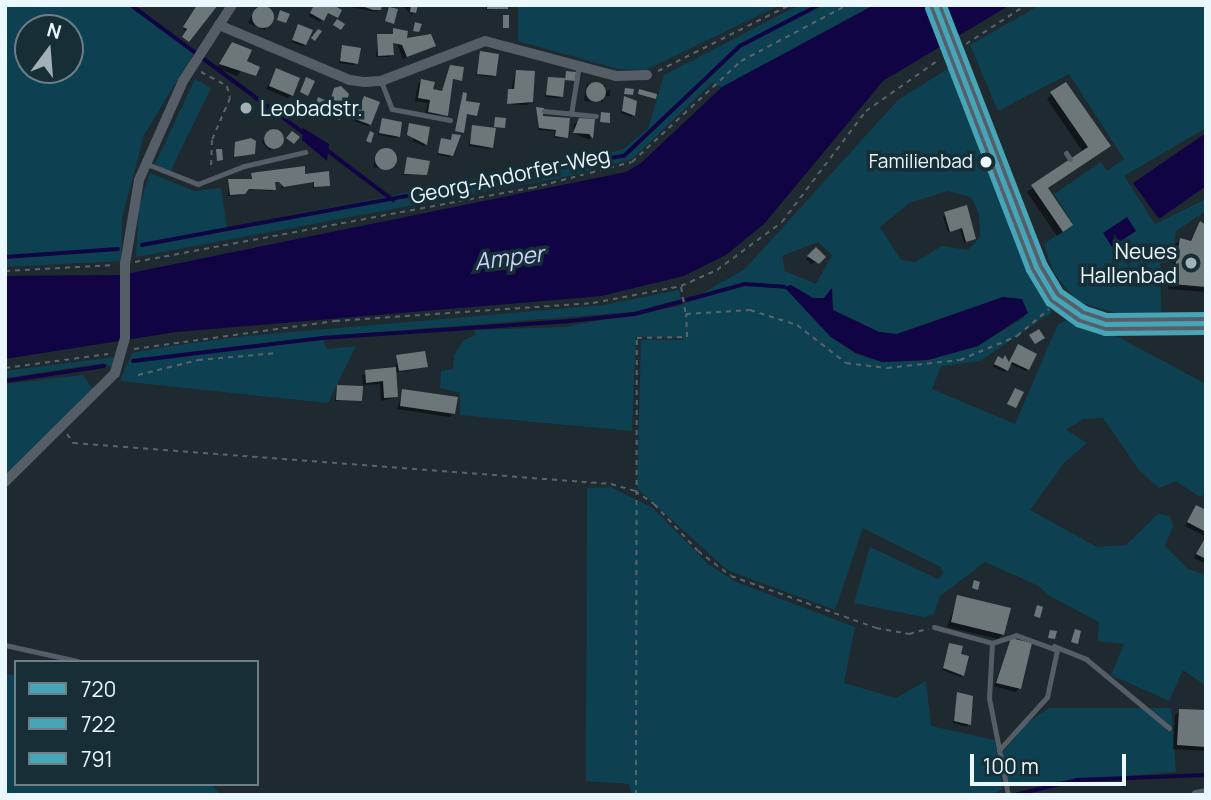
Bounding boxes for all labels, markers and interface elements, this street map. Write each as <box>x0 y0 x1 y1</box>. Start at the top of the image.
north arrow <box>14 14 84 84</box>
text: N <box>44 16 64 45</box>
place label: Leobadstr. <box>260 95 363 121</box>
marker: Leobadstr. <box>238 100 254 116</box>
street label: Georg-Andorfer-Weg <box>408 142 612 208</box>
place label: Familienbad <box>869 151 973 173</box>
marker: Familienbad <box>979 155 993 169</box>
place label: Neues Hallenbad <box>1080 238 1177 288</box>
water label: Amper <box>473 239 545 275</box>
marker: Neues Hallenbad <box>1183 255 1199 271</box>
legend <box>14 660 259 786</box>
text: 720 <box>81 675 116 703</box>
text: 722 <box>81 710 115 738</box>
scale bar <box>973 740 1129 784</box>
text: 791 <box>81 745 113 773</box>
text: 100 m <box>983 752 1039 780</box>

